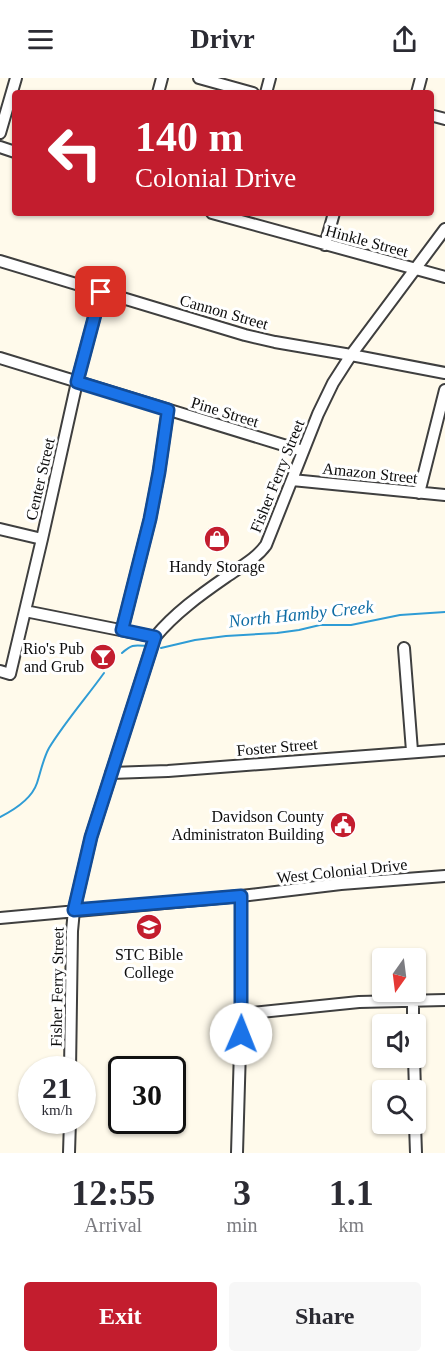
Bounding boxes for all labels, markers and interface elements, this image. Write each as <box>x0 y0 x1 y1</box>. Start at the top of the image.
icon: menu <box>24 23 57 56</box>
icon: share <box>388 23 421 56</box>
text: Drivr <box>190 24 255 54</box>
icon: left <box>36 114 114 192</box>
text: 140 m <box>135 114 244 160</box>
text: Colonial Drive <box>135 163 296 193</box>
street label: Hinkle Street <box>324 222 411 260</box>
pin <box>75 266 126 317</box>
icon: arrive <box>84 275 117 308</box>
street label: Cannon Street <box>178 291 271 333</box>
street label: Pine Street <box>189 394 261 430</box>
street label: Fisher Ferry Street <box>247 417 308 535</box>
street label: Center Street <box>22 436 58 522</box>
street label: Amazon Street <box>322 460 419 487</box>
shop icon: Handy Storage <box>202 524 232 554</box>
place label: Handy Storage <box>169 558 265 576</box>
water label: North Hamby Creek <box>227 596 375 632</box>
place label: Rio's Pub and Grub <box>23 640 84 675</box>
bar icon: Rio's Pub and Grub <box>88 642 118 672</box>
street label: Foster Street <box>236 735 319 759</box>
place label: Davidson County Administraton Building <box>172 808 324 844</box>
public building icon: Davidson County Administraton Building <box>328 810 358 840</box>
street label: West Colonial Drive <box>276 856 408 886</box>
school or university icon: STC Bible College <box>134 912 164 942</box>
street label: Fisher Ferry Street <box>47 926 68 1047</box>
place label: STC Bible College <box>115 946 183 982</box>
north arrow <box>372 948 426 1002</box>
map controls <box>372 948 426 1134</box>
position arrow <box>209 1002 273 1066</box>
button: sound <box>372 1014 426 1068</box>
speed limit sign: 30 <box>108 1056 186 1134</box>
text: 21 <box>42 1071 72 1104</box>
button: search <box>372 1080 426 1134</box>
text: km/h <box>42 1102 72 1118</box>
text: 12:55 <box>71 1173 155 1213</box>
text: 3 <box>233 1173 251 1213</box>
text: 1.1 <box>329 1173 374 1213</box>
text: Arrival <box>84 1214 142 1236</box>
text: min <box>226 1214 258 1236</box>
text: km <box>339 1214 364 1236</box>
button: Exit <box>24 1282 217 1351</box>
button: Share <box>229 1282 421 1351</box>

